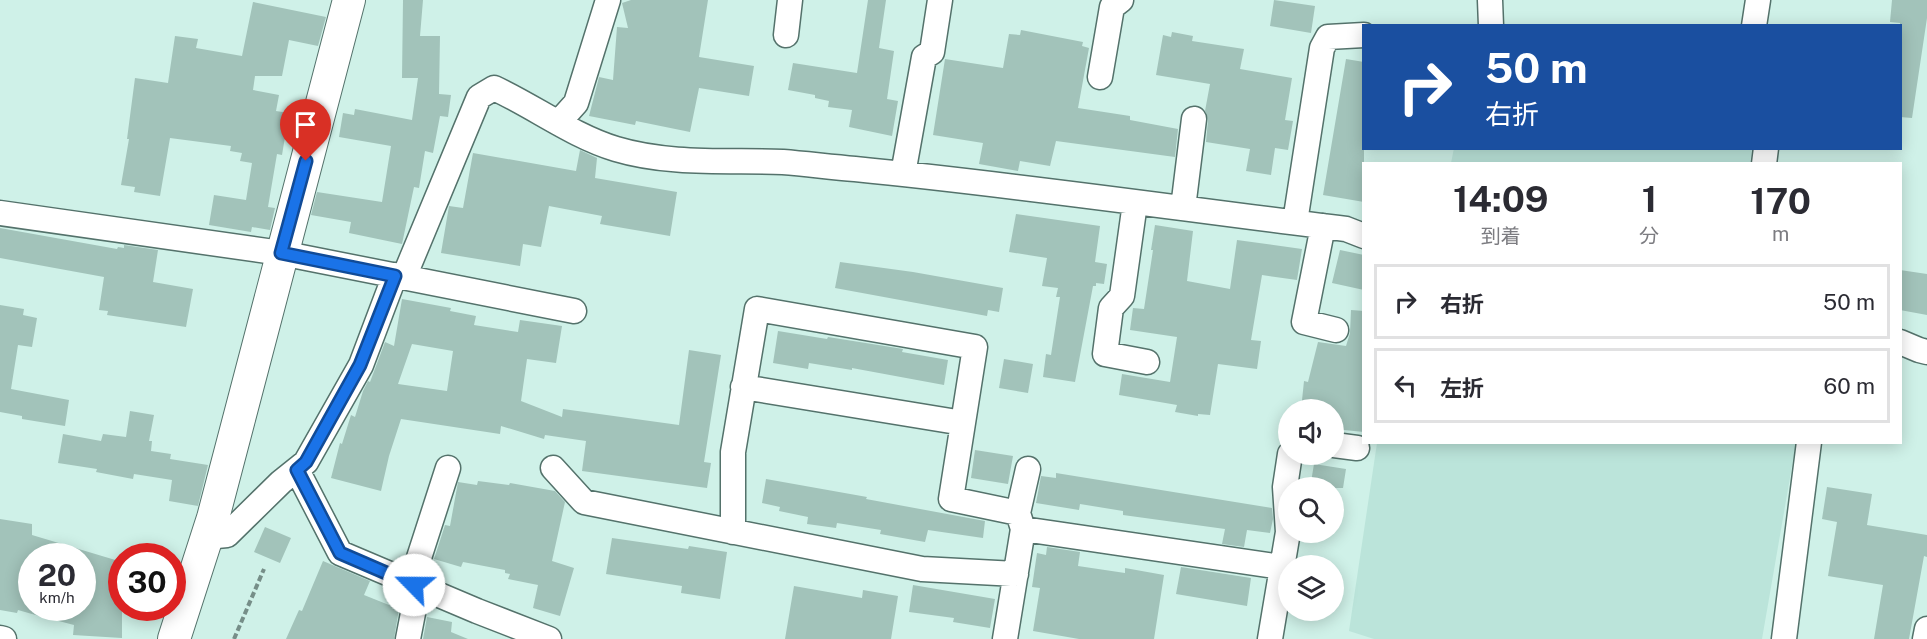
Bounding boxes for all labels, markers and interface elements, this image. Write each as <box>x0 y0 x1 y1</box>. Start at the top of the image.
text: 50 m <box>1485 43 1588 92</box>
icon: right <box>1386 48 1464 126</box>
text: 右折 <box>1485 98 1539 130</box>
pin <box>280 99 331 161</box>
icon: arrive <box>289 108 322 141</box>
text: 14:09 <box>1453 178 1548 220</box>
text: 1 <box>1642 178 1657 220</box>
text: 170 <box>1750 180 1811 222</box>
text: m <box>1772 222 1789 246</box>
text: 到着 <box>1481 224 1521 248</box>
text: 分 <box>1639 224 1659 248</box>
icon: right <box>1389 285 1422 318</box>
text: 50 m <box>1823 289 1875 315</box>
text: 右折 <box>1440 291 1484 317</box>
icon: left <box>1389 369 1422 402</box>
text: 60 m <box>1824 373 1875 399</box>
text: 左折 <box>1440 375 1484 401</box>
map controls <box>1278 399 1344 621</box>
button: sound <box>1278 399 1344 465</box>
button: search <box>1278 477 1344 543</box>
speed limit sign: 30 <box>108 543 186 621</box>
position arrow <box>382 553 446 617</box>
button: layers <box>1278 555 1344 621</box>
text: 20 <box>38 557 76 593</box>
text: km/h <box>39 589 75 606</box>

